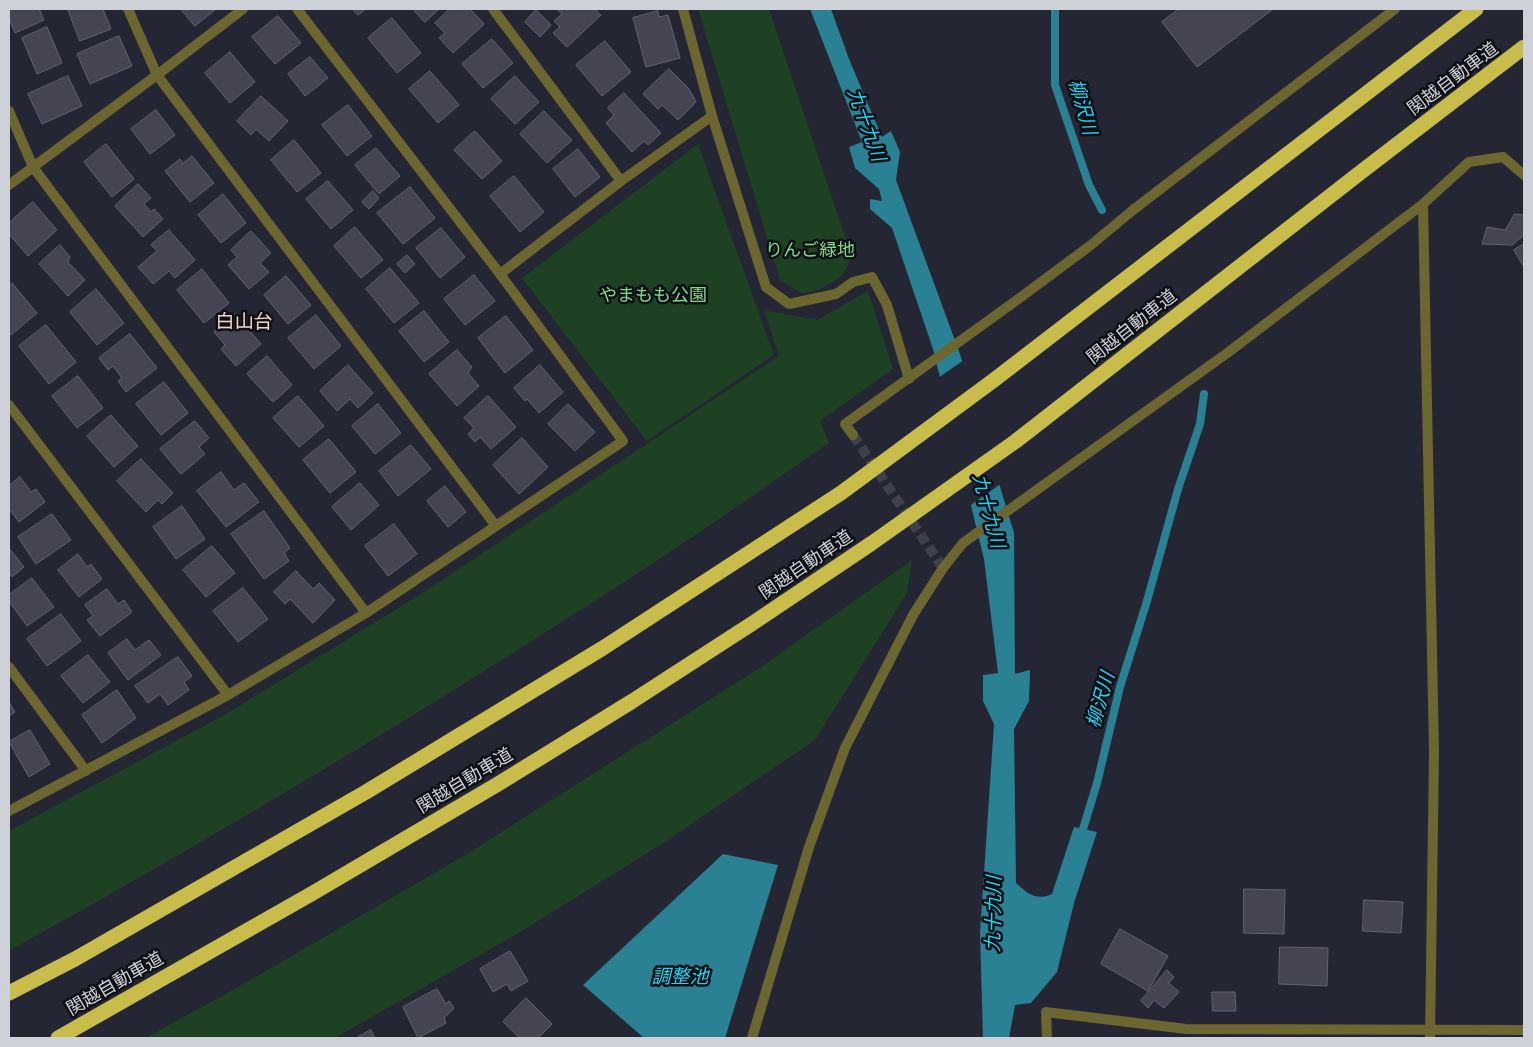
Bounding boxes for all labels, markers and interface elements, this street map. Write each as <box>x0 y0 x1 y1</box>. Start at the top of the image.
street label: 関越自動車道 <box>1403 38 1503 120</box>
water label: 柳沢川 <box>1063 76 1101 138</box>
water label: 九十九川 <box>842 85 890 165</box>
park label: りんご緑地 <box>765 240 855 262</box>
park label: やまもも公園 <box>599 285 707 307</box>
street label: 関越自動車道 <box>1083 285 1181 369</box>
district label: 白山台 <box>216 311 272 333</box>
water label: 九十九川 <box>967 471 1009 551</box>
street label: 関越自動車道 <box>755 526 857 604</box>
water label: 柳沢川 <box>1082 669 1120 731</box>
street label: 関越自動車道 <box>413 744 517 818</box>
water label: 九十九川 <box>982 876 1006 952</box>
street label: 関越自動車道 <box>63 948 167 1020</box>
water label: 調整池 <box>652 966 708 988</box>

